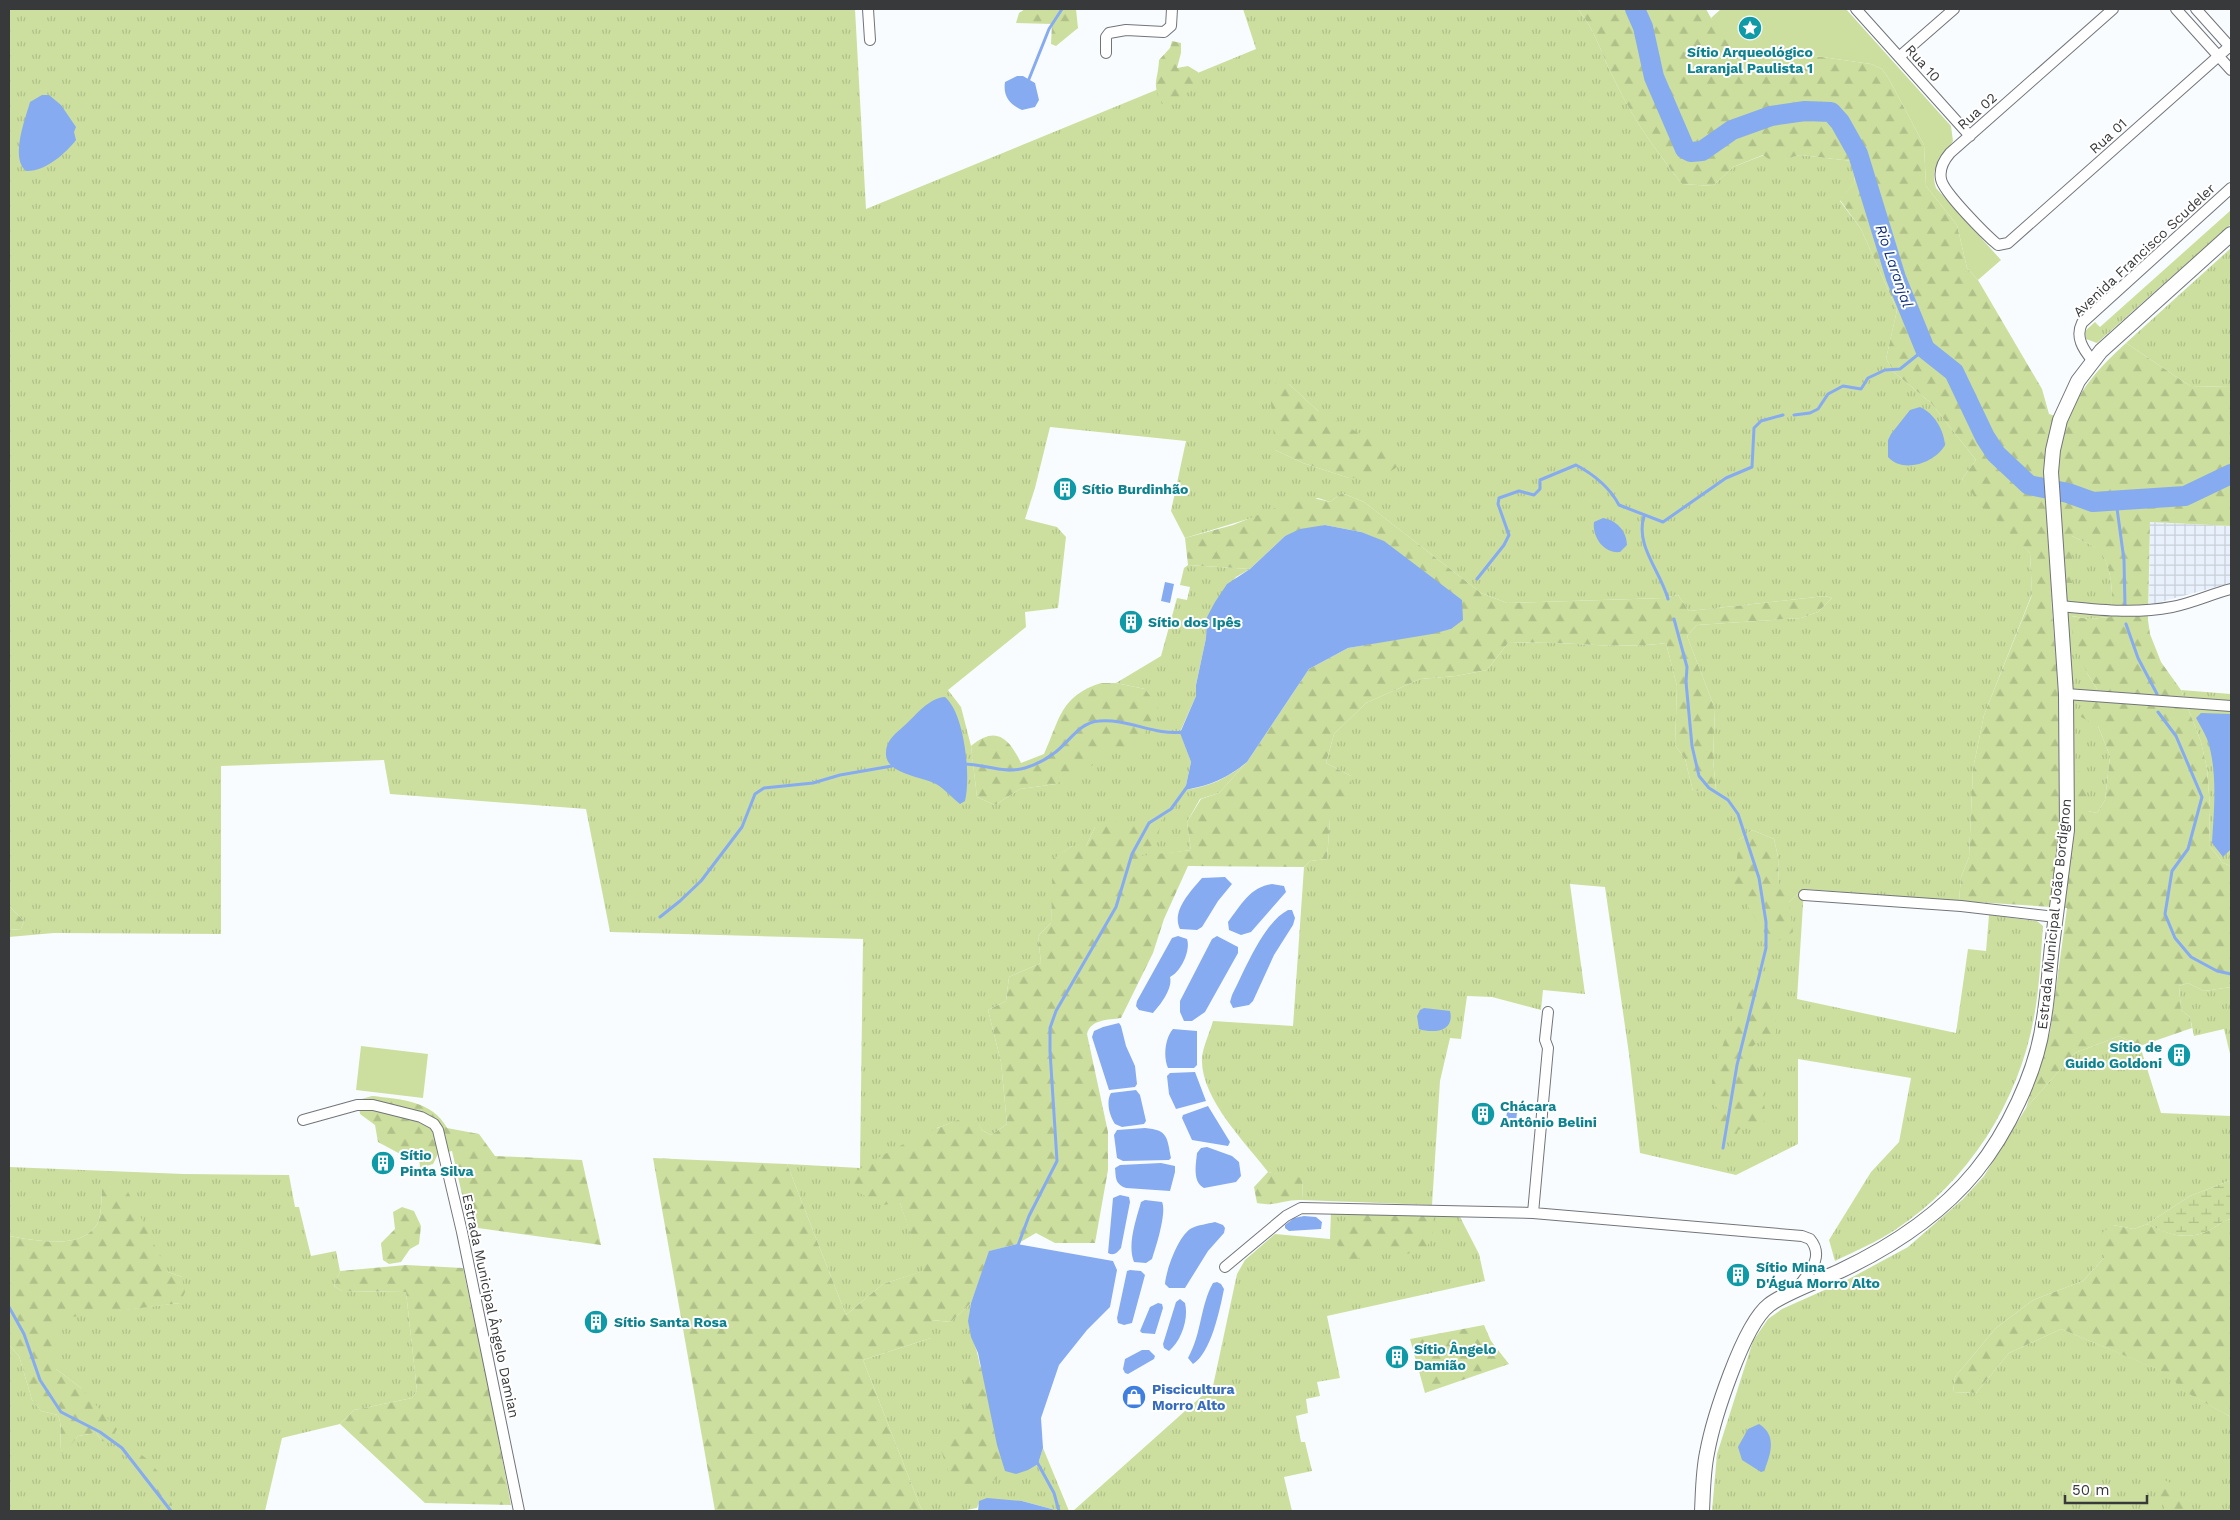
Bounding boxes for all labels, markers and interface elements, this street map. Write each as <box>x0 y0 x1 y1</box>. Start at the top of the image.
place icon: Sítio Arqueológico Laranjal Paulista 1 <box>1737 15 1763 41</box>
street label: Rua 10 <box>1902 41 1944 85</box>
place label: Sítio Arqueológico Laranjal Paulista 1 <box>1687 44 1813 76</box>
street label: Rua 02 <box>1954 89 2000 133</box>
street label: Rua 01 <box>2086 115 2130 157</box>
street label: Avenida Francisco Scudeler <box>2070 180 2218 320</box>
water label: Rio Laranjal <box>1871 222 1917 310</box>
building icon: Sítio Burdinhão <box>1052 476 1078 502</box>
place label: Sítio Burdinhão <box>1082 481 1188 497</box>
building icon: Sítio dos Ipês <box>1118 609 1144 635</box>
place label: Sítio dos Ipês <box>1148 614 1242 630</box>
street label: Estrada Municipal João Bordignon <box>2034 798 2074 1030</box>
place label: Sítio de Guido Goldoni <box>2065 1039 2162 1071</box>
building icon: Sítio de Guido Goldoni <box>2166 1042 2192 1068</box>
place label: Chácara Antônio Belini <box>1500 1098 1597 1130</box>
building icon: Chácara Antônio Belini <box>1470 1101 1496 1127</box>
place label: Sítio Pinta Silva <box>400 1147 474 1179</box>
building icon: Sítio Pinta Silva <box>370 1150 396 1176</box>
street label: Estrada Municipal Ângelo Damian <box>459 1193 523 1419</box>
place label: Sítio Mina D'Água Morro Alto <box>1756 1259 1880 1291</box>
building icon: Sítio Mina D'Água Morro Alto <box>1725 1262 1751 1288</box>
building icon: Sítio Santa Rosa <box>583 1309 609 1335</box>
place label: Sítio Santa Rosa <box>614 1314 728 1330</box>
place label: Sítio Ângelo Damião <box>1414 1341 1496 1373</box>
building icon: Sítio Ângelo Damião <box>1384 1344 1410 1370</box>
place label: Piscicultura Morro Alto <box>1152 1381 1236 1413</box>
shop icon: Piscicultura Morro Alto <box>1121 1384 1147 1410</box>
scale bar <box>2065 1472 2148 1504</box>
text: 50 m <box>2072 1481 2109 1499</box>

